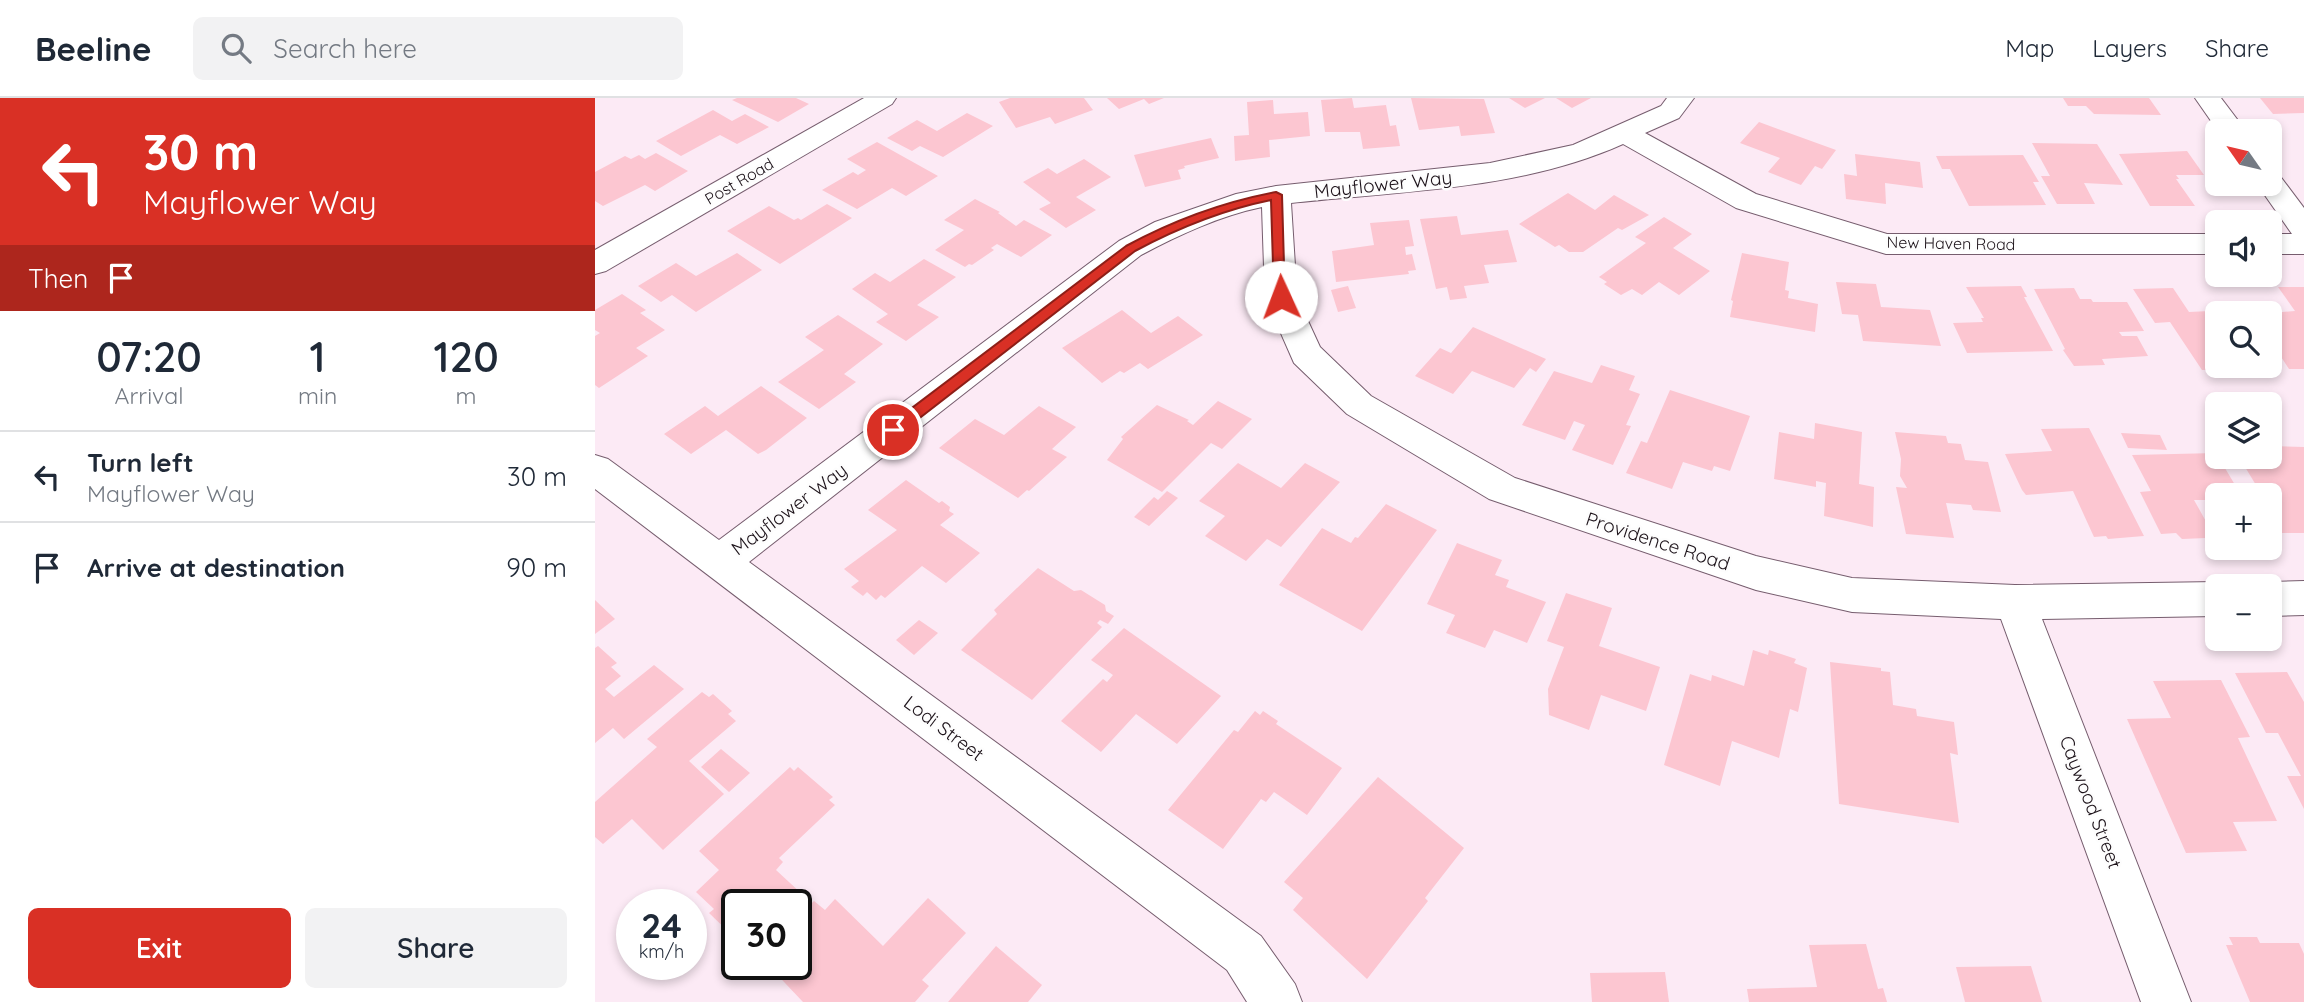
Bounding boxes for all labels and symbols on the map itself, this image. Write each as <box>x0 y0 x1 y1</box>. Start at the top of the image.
north arrow <box>2205 119 2282 196</box>
street label: Post Road <box>701 153 777 209</box>
street label: Mayflower Way <box>1313 165 1453 203</box>
street label: New Haven Road <box>1886 232 2016 254</box>
position arrow <box>1244 260 1318 334</box>
pin <box>863 400 923 460</box>
street label: Mayflower Way <box>726 458 852 560</box>
street label: Providence Road <box>1583 506 1733 576</box>
street label: Lodi Street <box>899 690 989 766</box>
street label: Caywood Street <box>2055 732 2127 872</box>
speed limit sign: 30 <box>721 889 812 980</box>

